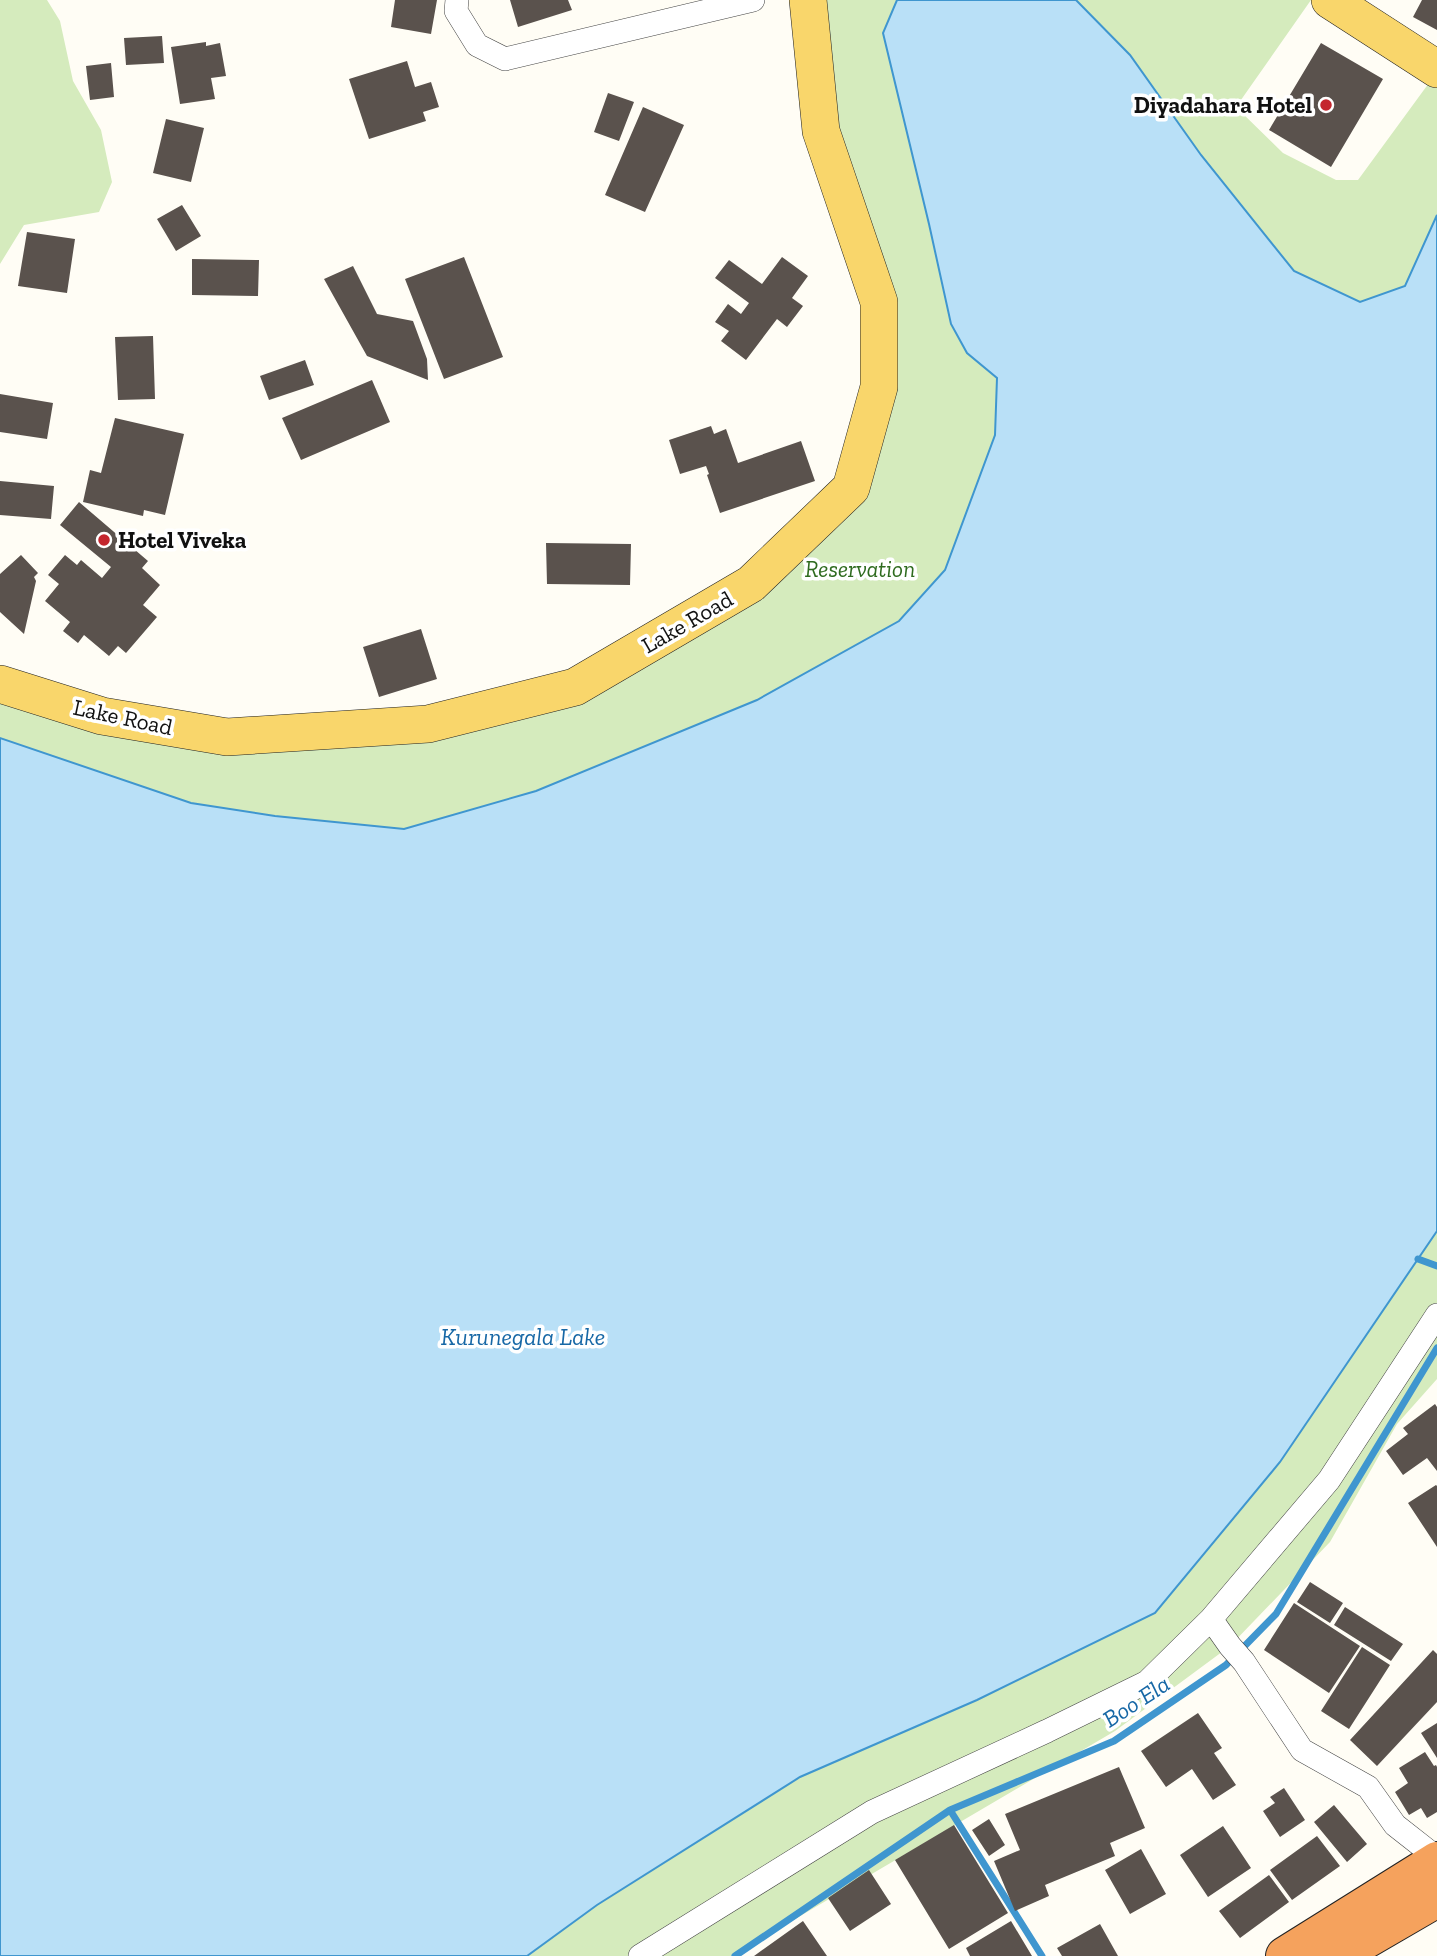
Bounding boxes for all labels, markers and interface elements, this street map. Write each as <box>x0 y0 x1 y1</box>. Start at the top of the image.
place label: Diyadahara Hotel <box>1134 91 1312 119</box>
marker: Diyadahara Hotel <box>1318 97 1334 113</box>
place label: Hotel Viveka <box>118 526 247 554</box>
marker: Hotel Viveka <box>96 532 112 548</box>
park label: Reservation <box>805 555 915 583</box>
street label: Lake Road <box>636 585 738 659</box>
street label: Lake Road <box>71 693 176 741</box>
water label: Kurunegala Lake <box>441 1322 605 1351</box>
water label: Boo Ela <box>1097 1669 1175 1733</box>

